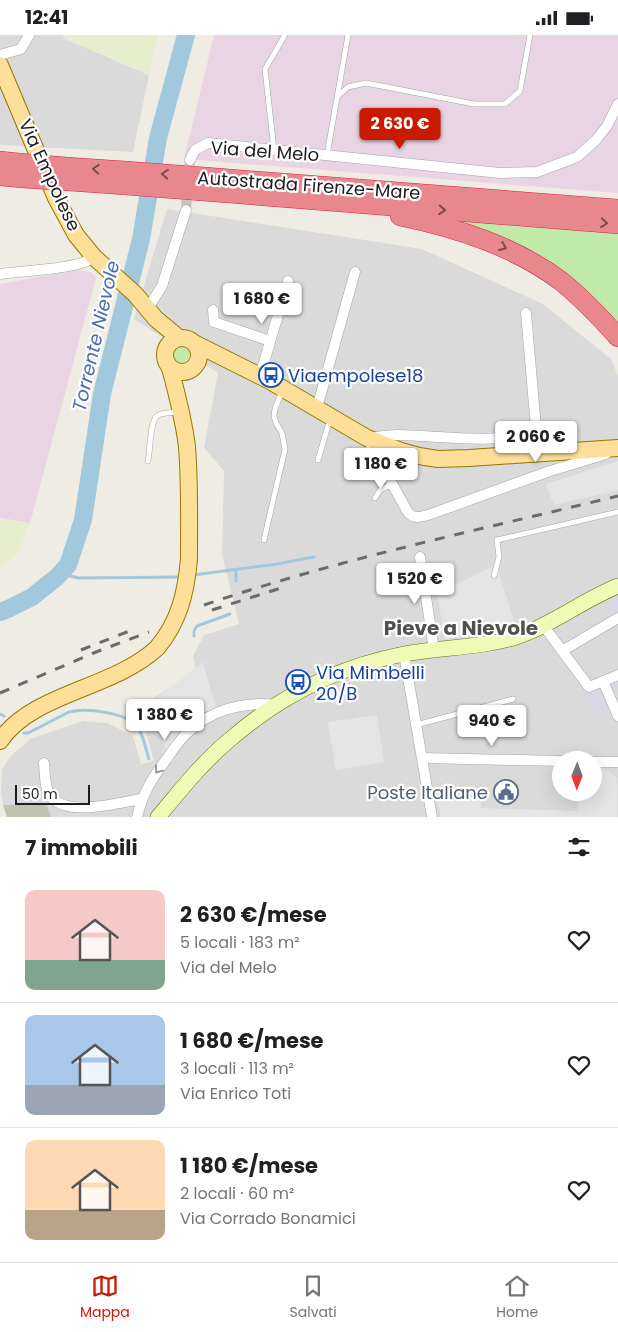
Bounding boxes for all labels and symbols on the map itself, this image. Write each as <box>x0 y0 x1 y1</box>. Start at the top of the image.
pin: 2 630 € <box>354 107 446 150</box>
street label: Via Empolese <box>13 115 87 235</box>
street label: Via del Melo <box>210 135 320 167</box>
one-way arrow <box>92 163 100 174</box>
street label: Autostrada Firenze-Mare <box>197 165 421 205</box>
one-way arrow <box>161 169 169 180</box>
one-way arrow <box>439 204 447 215</box>
one-way arrow <box>601 217 609 228</box>
one-way arrow <box>498 241 507 252</box>
water label: Torrente Nievole <box>66 258 127 414</box>
pin: 1 680 € <box>216 283 308 325</box>
bus stop icon: Viaempolese18 <box>258 362 284 388</box>
place label: Viaempolese18 <box>288 363 423 388</box>
pin: 2 060 € <box>490 421 582 463</box>
pin: 1 180 € <box>335 447 427 490</box>
pin: 1 520 € <box>369 563 461 605</box>
district label: Pieve a Nievole <box>384 614 538 642</box>
place label: Via Mimbelli 20/B <box>316 660 425 706</box>
bus stop icon: Via Mimbelli 20/B <box>285 669 311 695</box>
pin: 1 380 € <box>119 699 211 741</box>
pin: 940 € <box>457 705 527 747</box>
north arrow <box>552 751 602 801</box>
one-way arrow <box>156 764 164 773</box>
public building icon: Poste Italiane <box>493 779 519 805</box>
place label: Poste Italiane <box>367 780 488 805</box>
scale bar <box>15 782 90 805</box>

